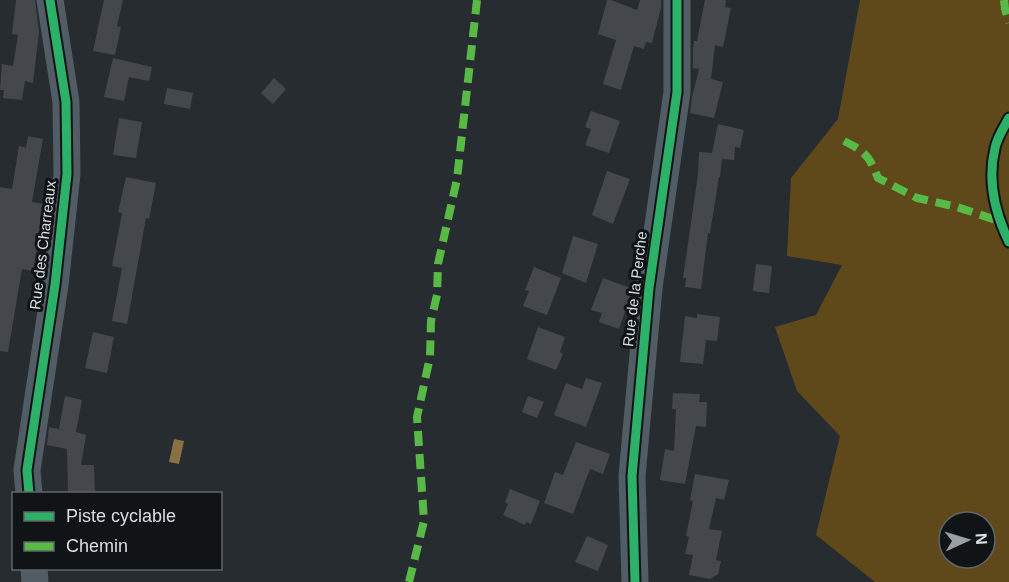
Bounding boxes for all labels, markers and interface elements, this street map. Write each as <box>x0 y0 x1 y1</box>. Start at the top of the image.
street label: Rue des Charreaux <box>26 179 59 311</box>
street label: Rue de la Perche <box>619 230 650 347</box>
legend <box>12 492 222 570</box>
text: Piste cyclable <box>66 506 176 526</box>
north arrow <box>937 510 997 570</box>
text: N <box>973 533 990 545</box>
text: Chemin <box>66 536 128 556</box>

